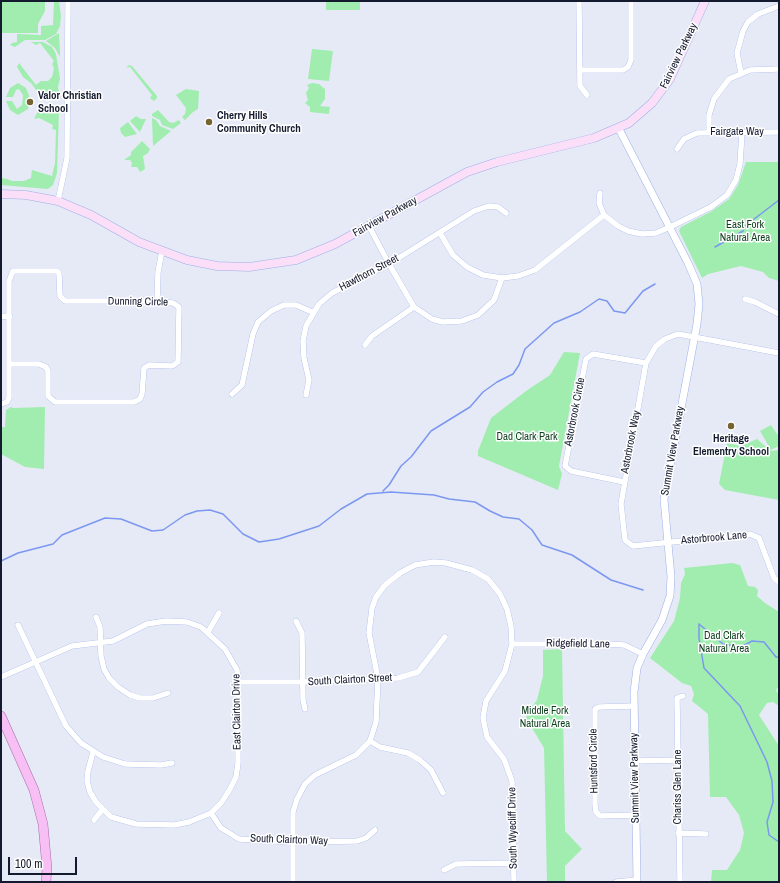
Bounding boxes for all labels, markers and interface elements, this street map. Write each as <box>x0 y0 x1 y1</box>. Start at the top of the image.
street label: Fairview Parkway <box>657 21 701 91</box>
place label: Valor Christian School <box>38 89 102 115</box>
marker: Valor Christian School <box>25 97 35 107</box>
place label: Cherry Hills Community Church <box>217 109 301 135</box>
marker: Cherry Hills Community Church <box>204 117 214 127</box>
street label: Fairgate Way <box>710 125 764 139</box>
street label: Fairview Parkway <box>351 194 419 240</box>
park label: East Fork Natural Area <box>720 218 770 244</box>
street label: Hawthorn Street <box>337 252 401 294</box>
street label: Dunning Circle <box>108 295 168 309</box>
street label: Astorbrook Circle <box>562 377 588 447</box>
street label: Summit View Parkway <box>659 405 687 497</box>
street label: Astorbrook Way <box>618 409 644 475</box>
marker: Heritage Elementry School <box>726 421 736 431</box>
park label: Dad Clark Park <box>496 430 558 444</box>
place label: Heritage Elementry School <box>693 432 769 458</box>
street label: Astorbrook Lane <box>680 529 748 547</box>
park label: Dad Clark Natural Area <box>699 629 749 655</box>
street label: Ridgefield Lane <box>546 637 610 651</box>
street label: South Clairton Street <box>308 671 392 689</box>
street label: East Clairton Drive <box>230 674 244 750</box>
park label: Middle Fork Natural Area <box>520 704 570 730</box>
street label: Huntsford Circle <box>587 728 601 794</box>
street label: Summit View Parkway <box>628 733 642 823</box>
street label: Chariss Glen Lane <box>671 749 685 825</box>
street label: South Wyecliff Drive <box>506 787 520 869</box>
street label: South Clairton Way <box>250 832 328 848</box>
scale bar <box>10 849 79 875</box>
text: 100 m <box>15 856 42 872</box>

